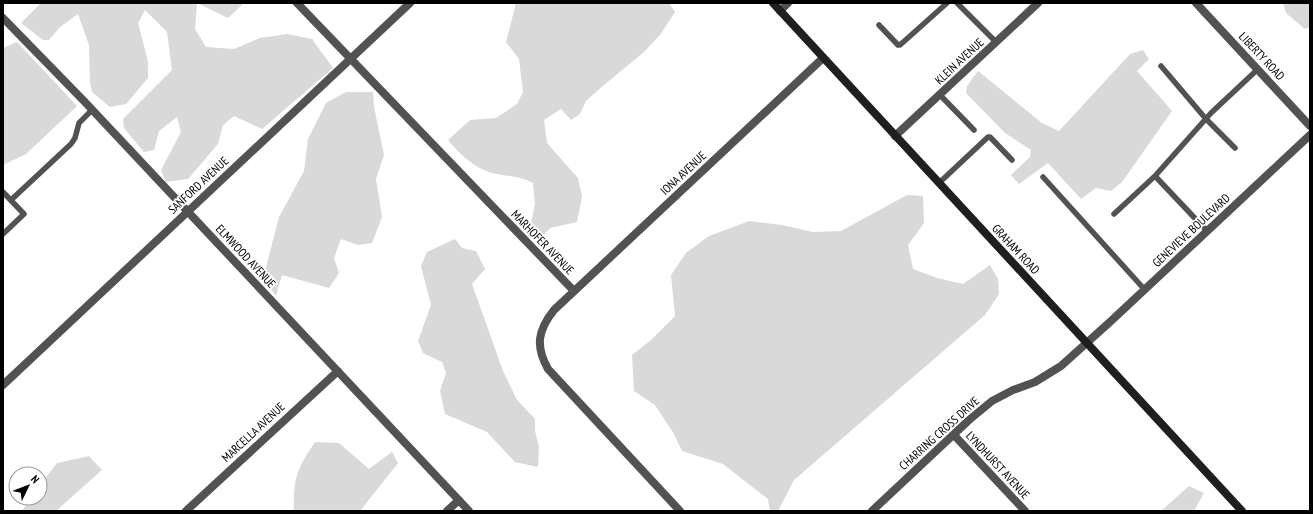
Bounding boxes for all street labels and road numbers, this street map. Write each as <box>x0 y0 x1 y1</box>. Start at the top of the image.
street label: LIBERTY ROAD <box>1236 29 1288 83</box>
street label: KLEIN AVENUE <box>931 35 987 87</box>
street label: IONA AVENUE <box>657 148 709 198</box>
street label: SANFORD AVENUE <box>165 153 231 217</box>
street label: GENEVIEVE BOULEVARD <box>1149 190 1233 270</box>
street label: MARHOFER AVENUE <box>508 207 578 277</box>
street label: ELMWOOD AVENUE <box>213 221 279 291</box>
street label: GRAHAM ROAD <box>989 221 1043 277</box>
street label: CHARRING CROSS DRIVE <box>896 393 982 473</box>
street label: MARCELLA AVENUE <box>218 399 288 465</box>
street label: LYNDHURST AVENUE <box>963 428 1033 502</box>

